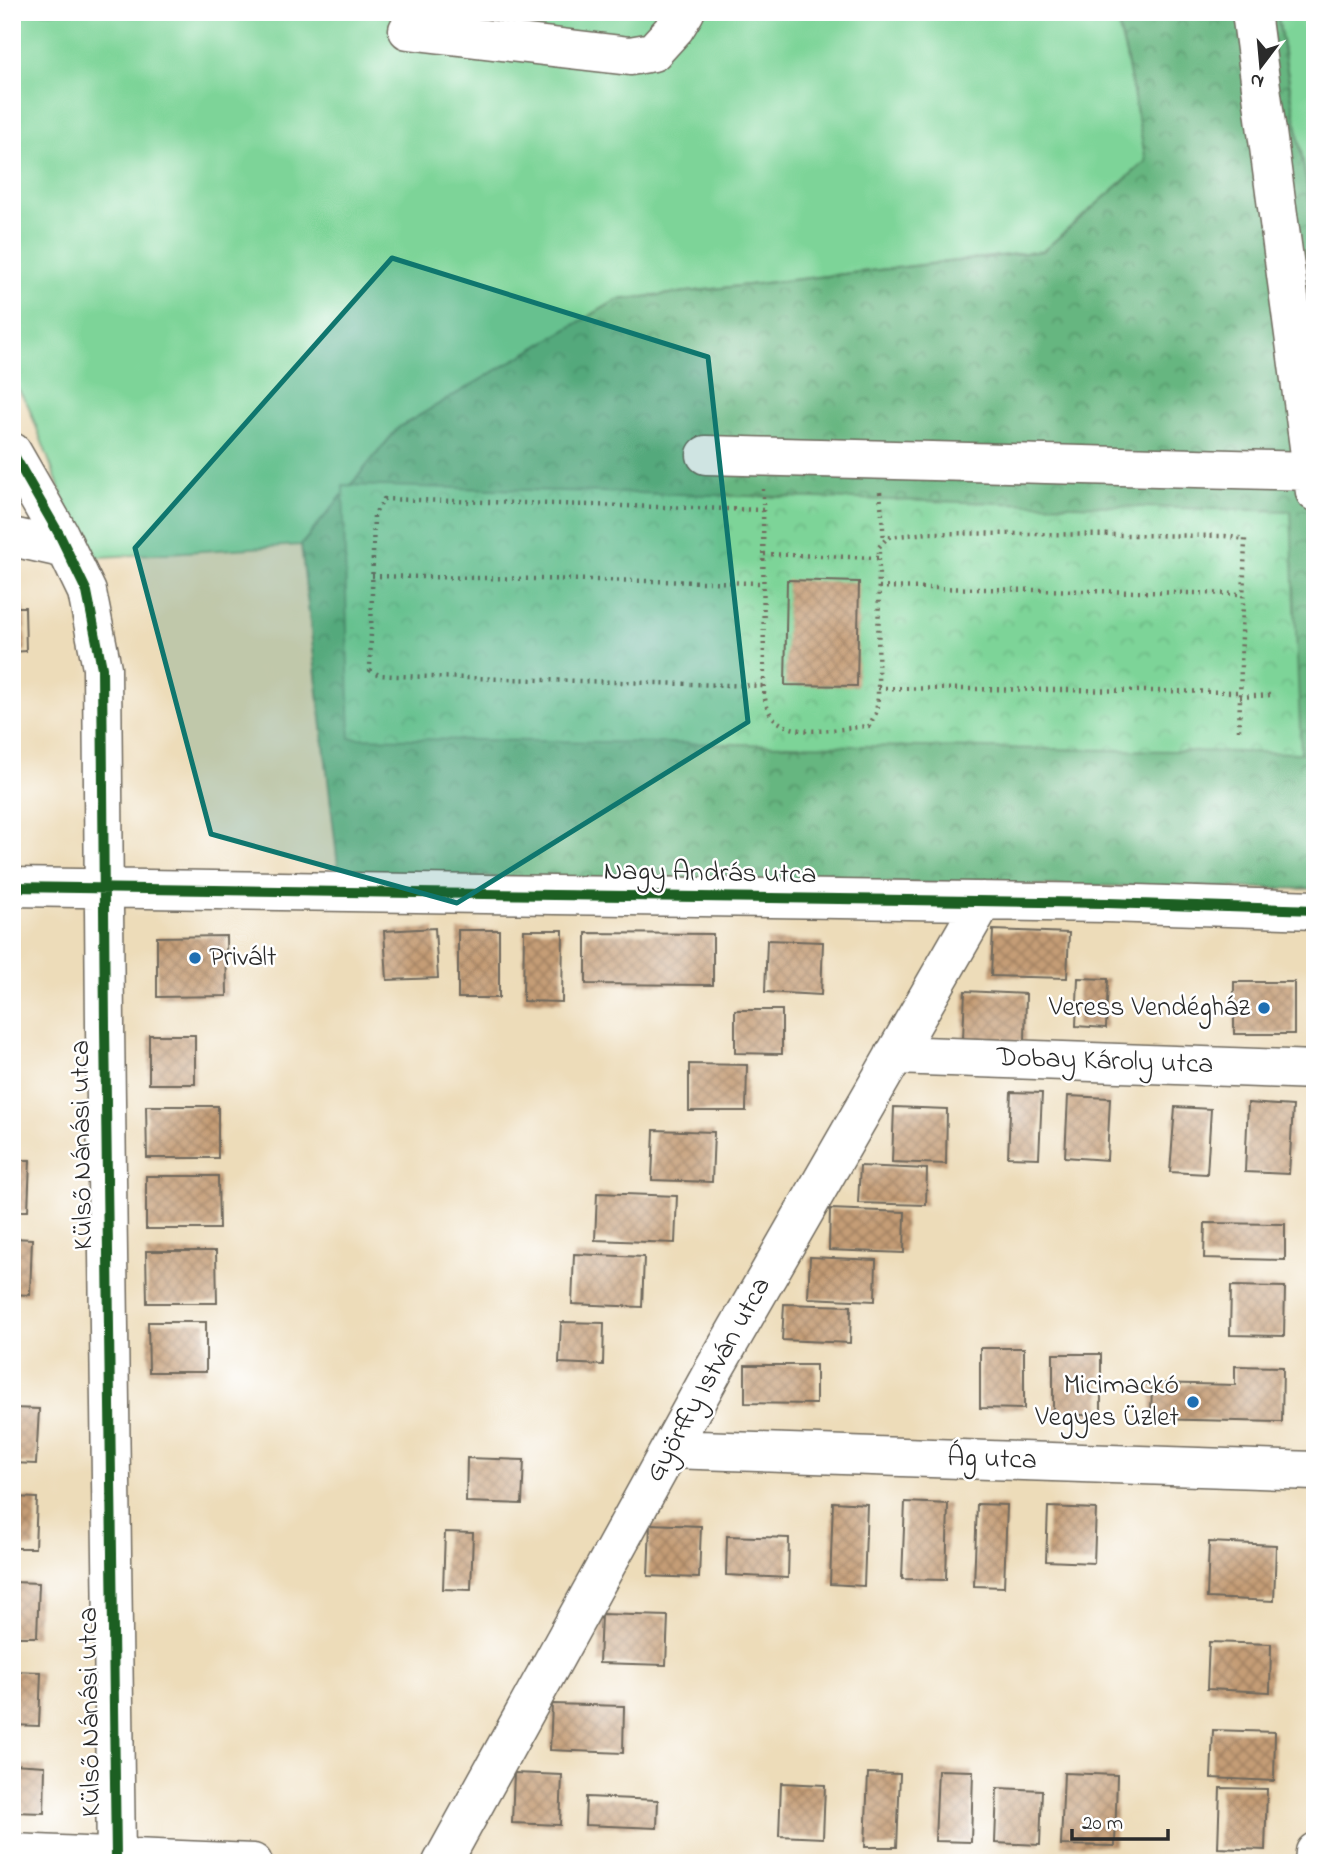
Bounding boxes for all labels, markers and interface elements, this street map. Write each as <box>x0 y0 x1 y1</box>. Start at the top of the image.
north arrow <box>1226 32 1296 102</box>
text: N <box>1247 65 1267 95</box>
street label: Nagy András utca <box>603 852 817 896</box>
place label: Privált <box>209 938 276 979</box>
marker: Privált <box>187 950 203 966</box>
place label: Veress Vendégház <box>1048 988 1250 1029</box>
marker: Veress Vendégház <box>1256 1000 1272 1016</box>
street label: Dobay Károly utca <box>995 1038 1214 1086</box>
street label: Külső Nánási utca <box>61 1040 105 1250</box>
street label: Györffy István utca <box>636 1270 782 1490</box>
place label: Micimackó Vegyes Üzlet <box>1034 1366 1179 1439</box>
marker: Micimackó Vegyes Üzlet <box>1185 1394 1201 1410</box>
street label: Ág utca <box>946 1438 1038 1482</box>
street label: Külső Nánási utca <box>69 1607 113 1817</box>
scale bar <box>1072 1798 1168 1842</box>
text: 20 m <box>1082 1809 1123 1839</box>

